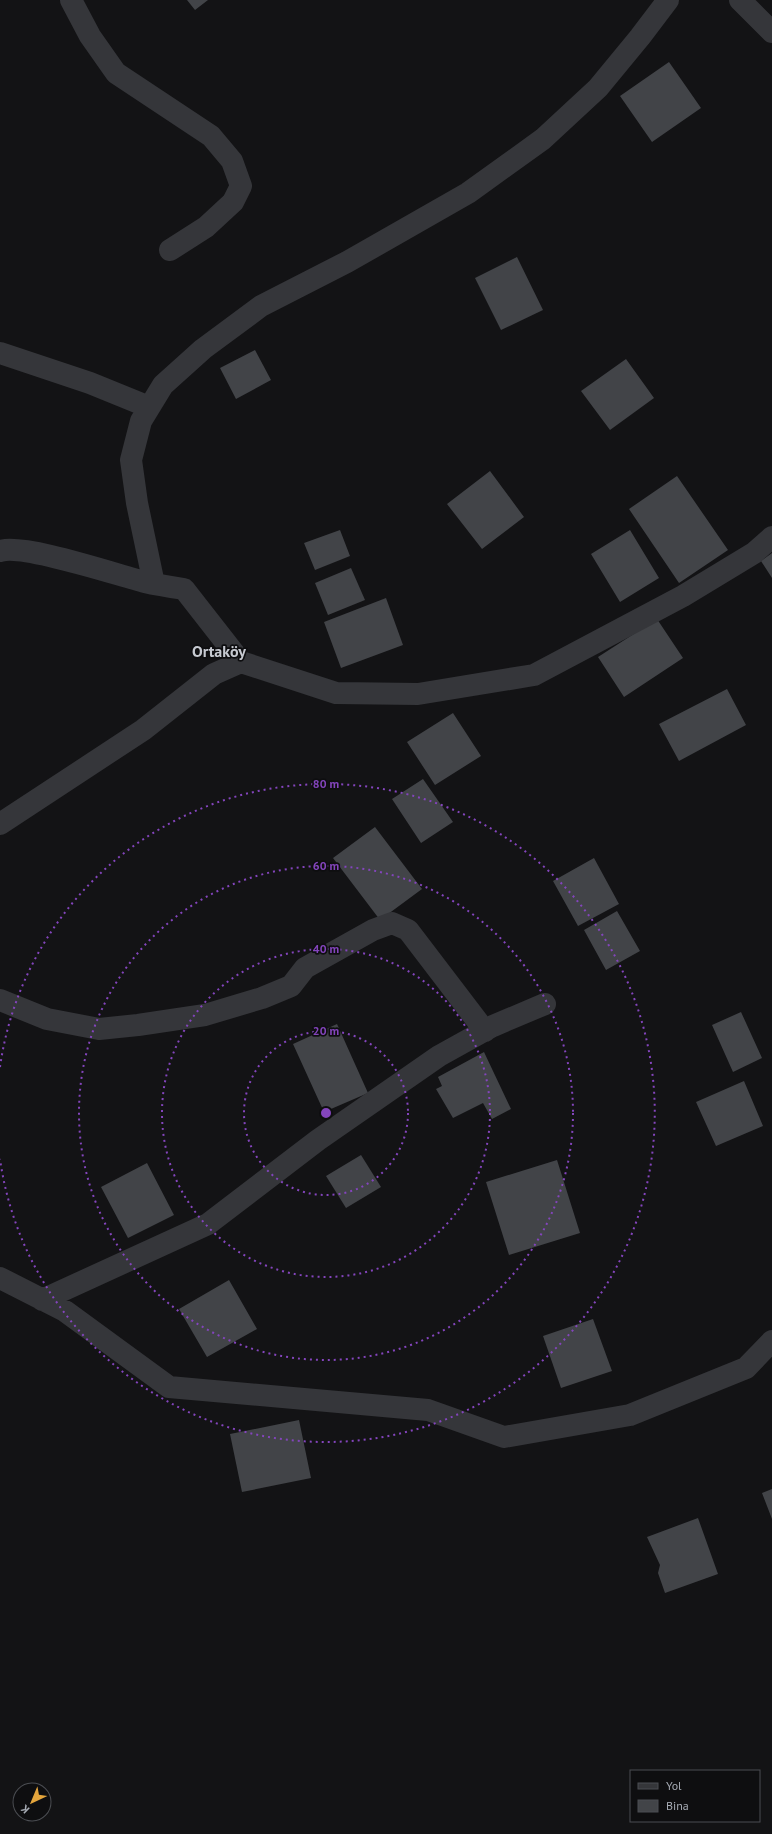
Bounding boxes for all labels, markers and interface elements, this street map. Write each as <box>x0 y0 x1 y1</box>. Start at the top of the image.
district label: Ortaköy <box>192 641 246 661</box>
text: 80 m <box>313 776 339 791</box>
text: 60 m <box>313 858 339 873</box>
text: 40 m <box>313 941 339 956</box>
text: 20 m <box>313 1023 339 1038</box>
centre of rings <box>319 1106 333 1120</box>
legend <box>630 1770 760 1822</box>
text: Yol <box>666 1778 682 1793</box>
north arrow <box>12 1782 52 1822</box>
text: Bina <box>666 1798 689 1813</box>
text: K <box>18 1802 32 1817</box>

